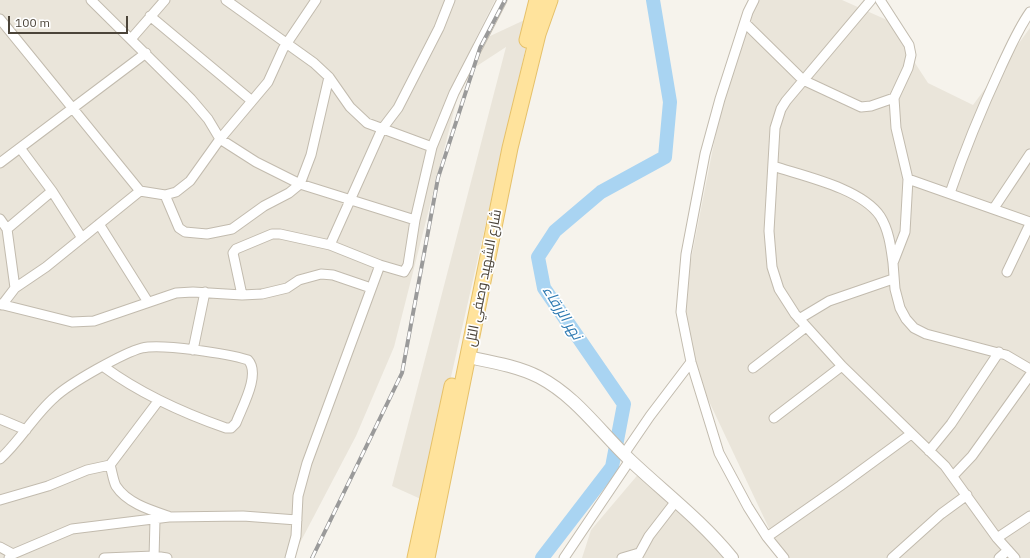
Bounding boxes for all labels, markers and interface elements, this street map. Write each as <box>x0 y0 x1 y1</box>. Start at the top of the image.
scale bar <box>10 8 130 34</box>
text: 100 m <box>15 15 50 30</box>
street label: شارع الشهيد وصفي التل <box>462 208 506 348</box>
water label: نهر الزرقاء <box>538 283 586 343</box>

